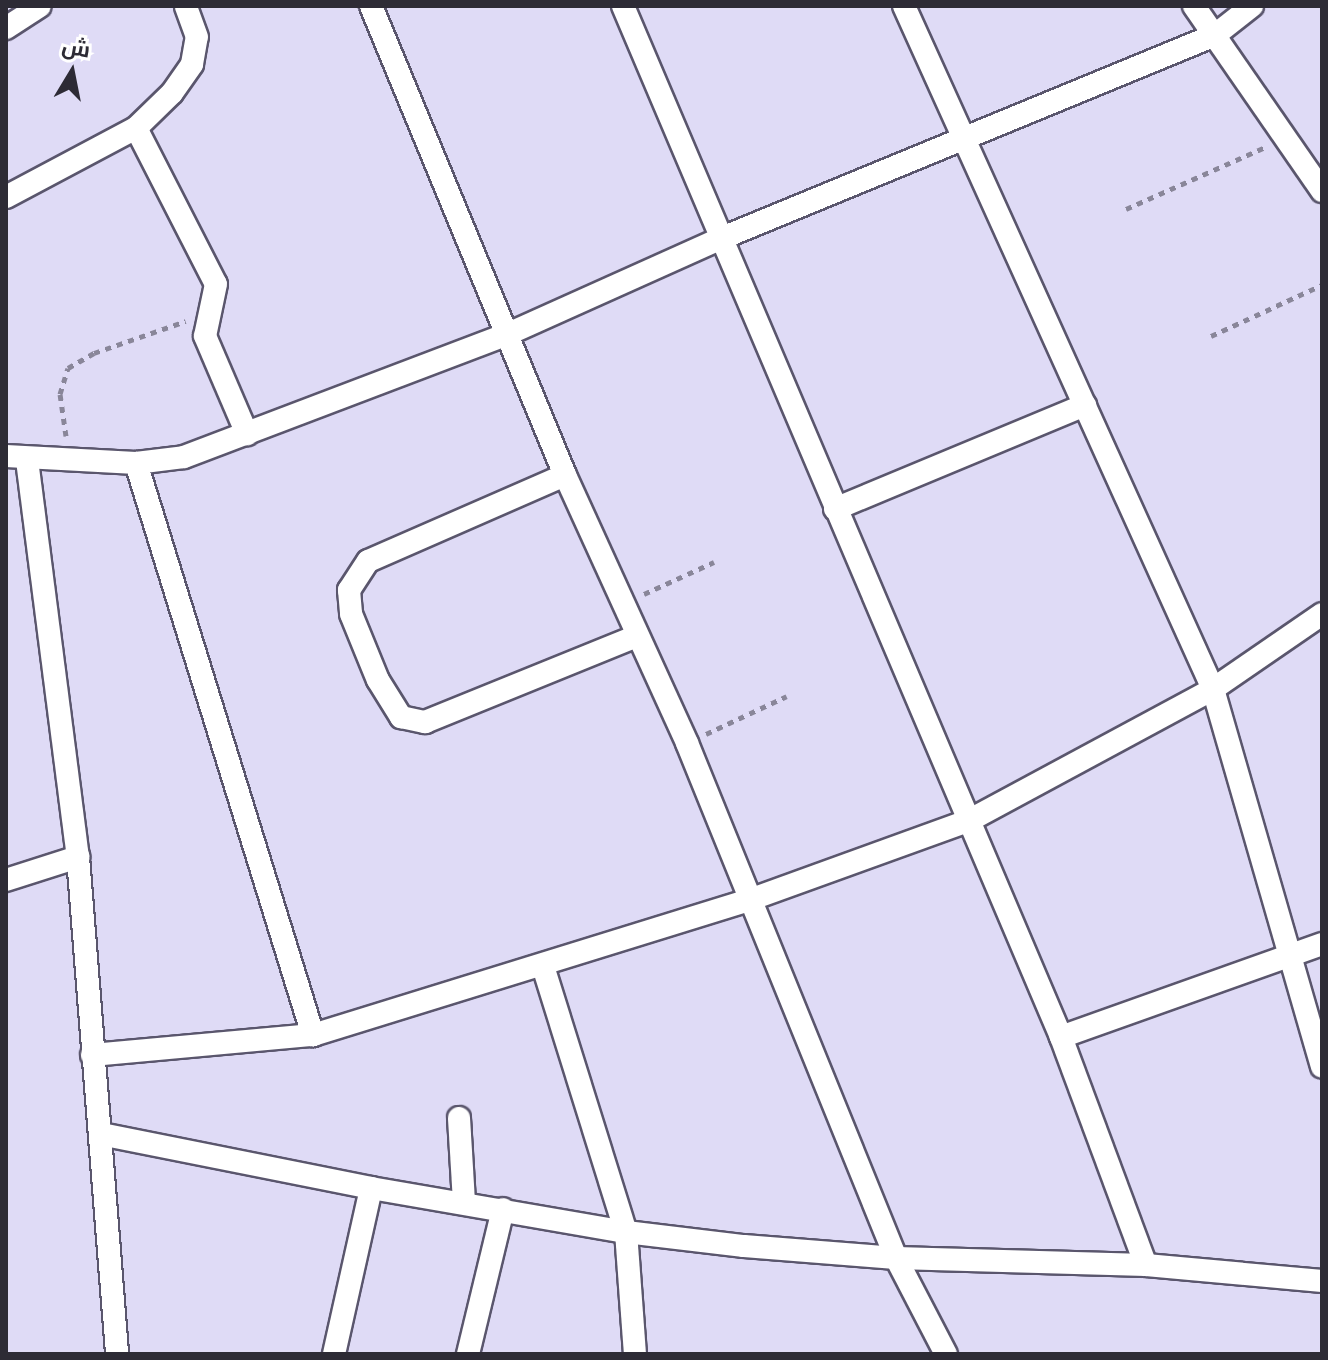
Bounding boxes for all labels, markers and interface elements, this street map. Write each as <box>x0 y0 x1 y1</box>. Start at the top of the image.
north arrow <box>32 32 112 112</box>
text: ش <box>60 33 92 64</box>

